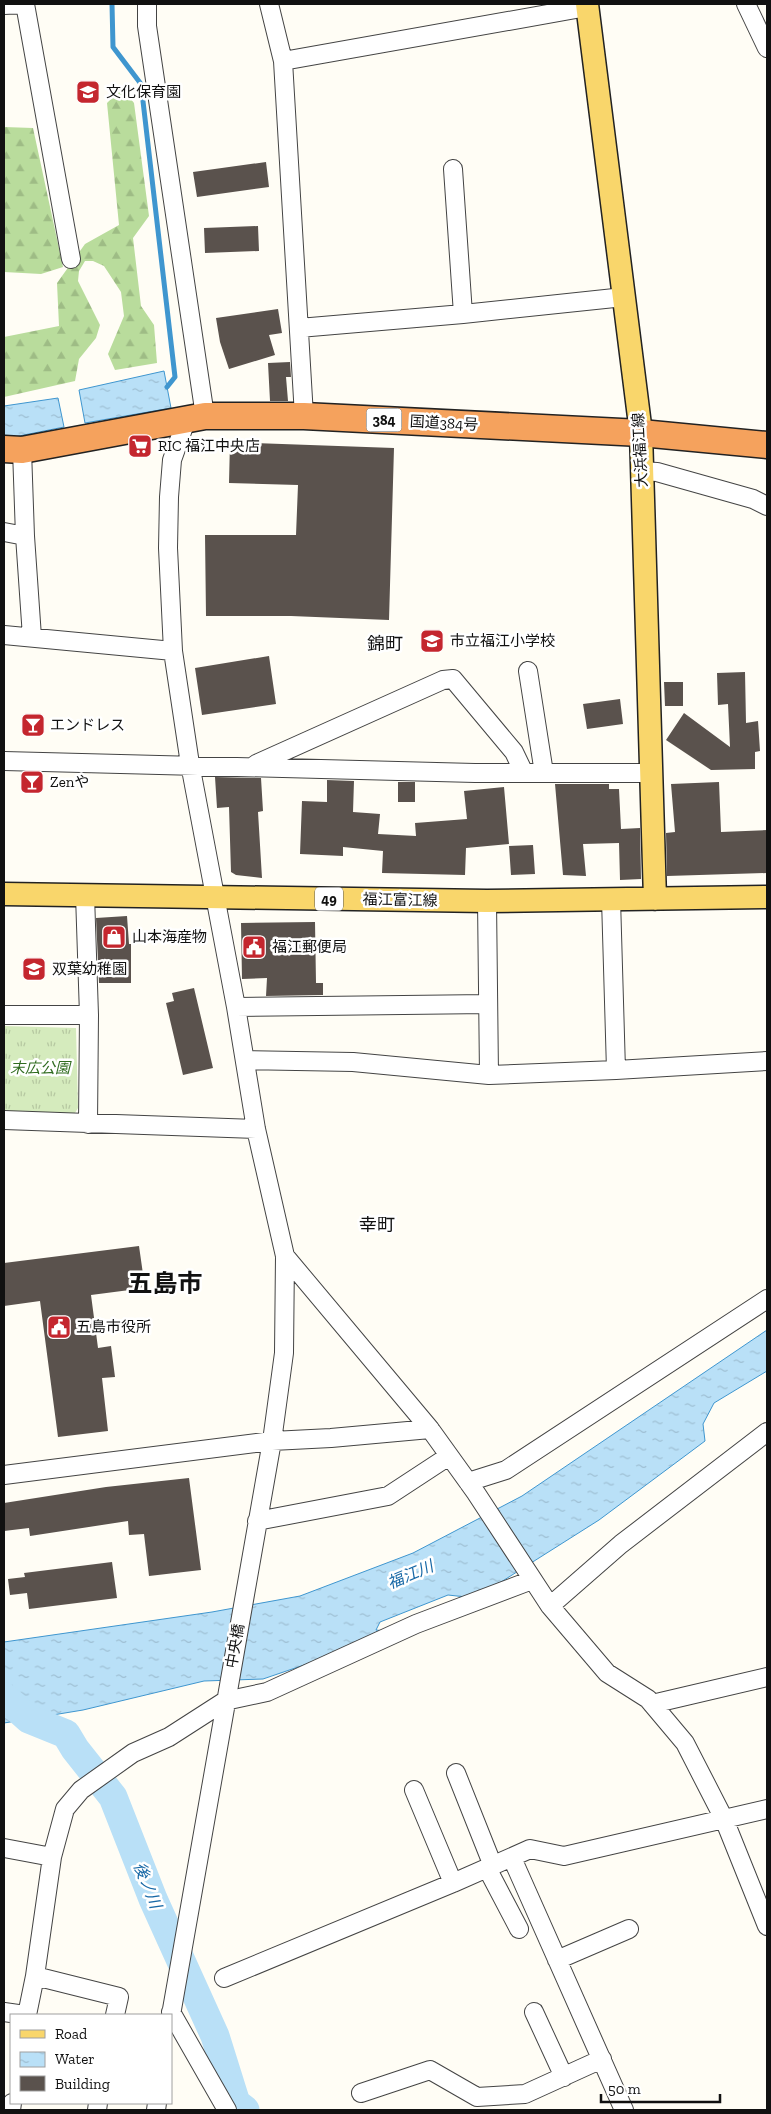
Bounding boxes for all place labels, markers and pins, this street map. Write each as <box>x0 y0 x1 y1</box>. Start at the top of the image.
school or university icon: 文化保育園 <box>75 79 101 105</box>
place label: 文化保育園 <box>106 83 181 101</box>
supermarket icon: RIC 福江中央店 <box>127 433 153 459</box>
place label: RIC 福江中央店 <box>158 437 260 455</box>
school or university icon: 市立福江小学校 <box>419 628 445 654</box>
place label: 市立福江小学校 <box>450 632 555 650</box>
bar icon: エンドレス <box>20 712 46 738</box>
place label: エンドレス <box>50 716 125 734</box>
bar icon: Zenや <box>19 769 45 795</box>
place label: Zenや <box>50 773 89 791</box>
shop icon: 山本海産物 <box>101 924 127 950</box>
place label: 山本海産物 <box>132 928 207 946</box>
public building icon: 福江郵便局 <box>241 934 267 960</box>
place label: 福江郵便局 <box>272 938 347 956</box>
school or university icon: 双葉幼稚園 <box>21 956 47 982</box>
place label: 双葉幼稚園 <box>52 960 127 978</box>
public building icon: 五島市役所 <box>46 1314 72 1340</box>
place label: 五島市役所 <box>76 1318 151 1336</box>

